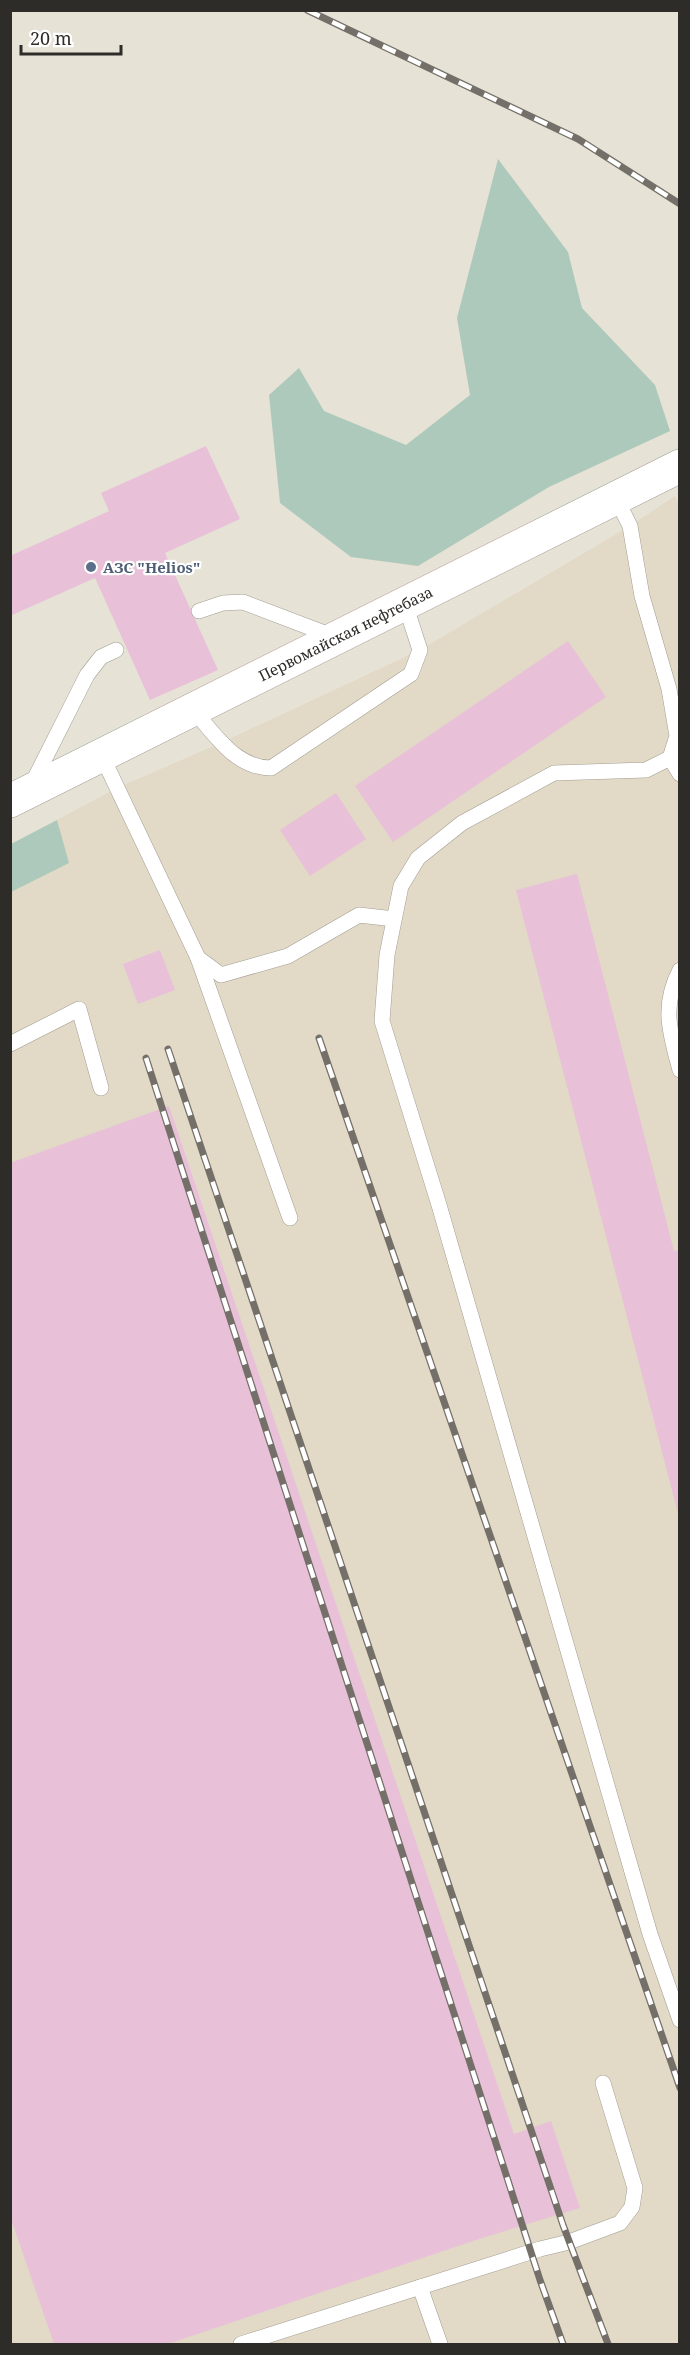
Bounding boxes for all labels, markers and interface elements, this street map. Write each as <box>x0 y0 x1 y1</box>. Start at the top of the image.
scale bar <box>21 18 122 56</box>
text: 20 m <box>30 26 72 50</box>
place label: АЗС "Helios" <box>103 557 200 577</box>
marker: АЗС "Helios" <box>84 560 98 574</box>
street label: Первомайская нефтебаза <box>255 581 436 685</box>

